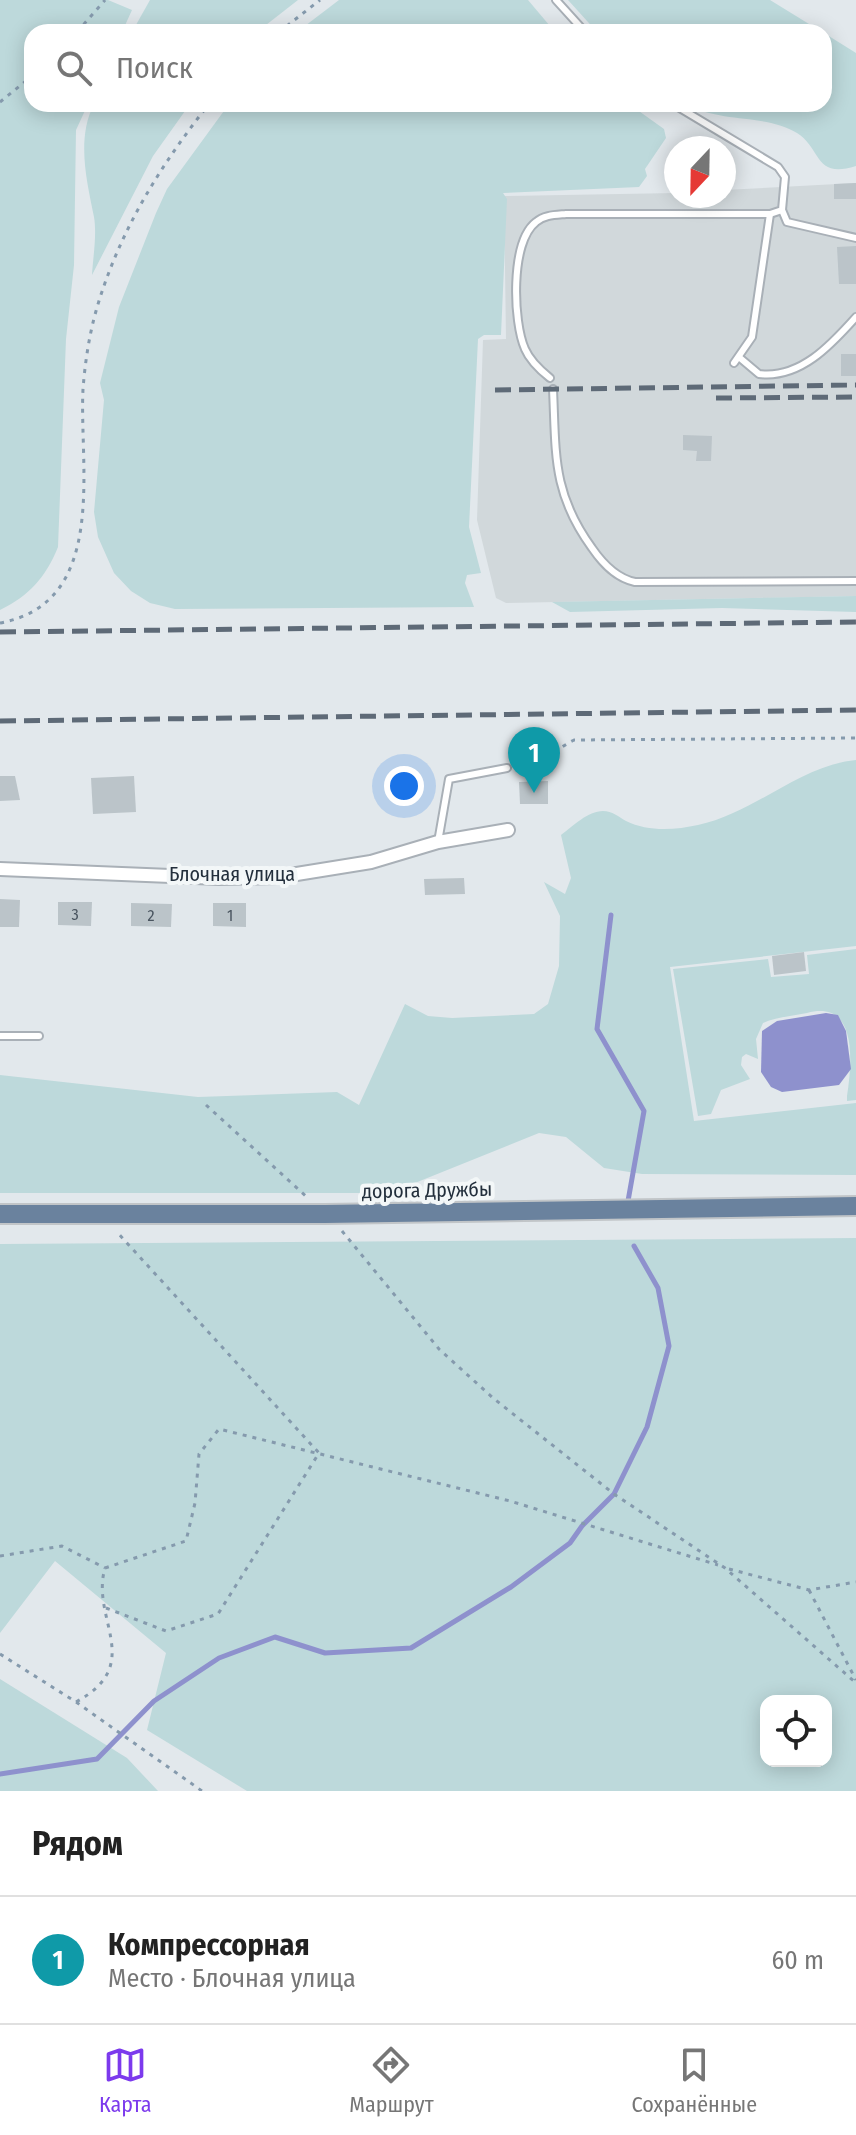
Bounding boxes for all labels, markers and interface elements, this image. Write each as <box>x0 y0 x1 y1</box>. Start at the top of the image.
search box <box>24 24 832 112</box>
icon: search <box>52 46 96 90</box>
text: Поиск <box>116 50 193 86</box>
north arrow <box>664 136 736 208</box>
pin: 1 <box>508 727 560 793</box>
your location <box>384 766 424 806</box>
street label: Блочная улица <box>169 862 295 886</box>
house number: 3 <box>71 905 79 924</box>
house number: 2 <box>147 906 155 925</box>
house number: 1 <box>227 906 233 925</box>
street label: дорога Дружбы <box>362 1177 492 1203</box>
map controls <box>760 1695 832 1767</box>
button: locate <box>760 1695 832 1767</box>
text: Рядом <box>32 1823 123 1864</box>
text: Компрессорная <box>108 1927 310 1963</box>
text: 1 <box>53 1945 64 1976</box>
text: 60 m <box>771 1945 824 1976</box>
text: Место · Блочная улица <box>108 1963 356 1994</box>
tab: Карта <box>99 2043 151 2118</box>
tab: Маршрут <box>349 2043 434 2118</box>
tab: Сохранённые <box>631 2043 757 2118</box>

